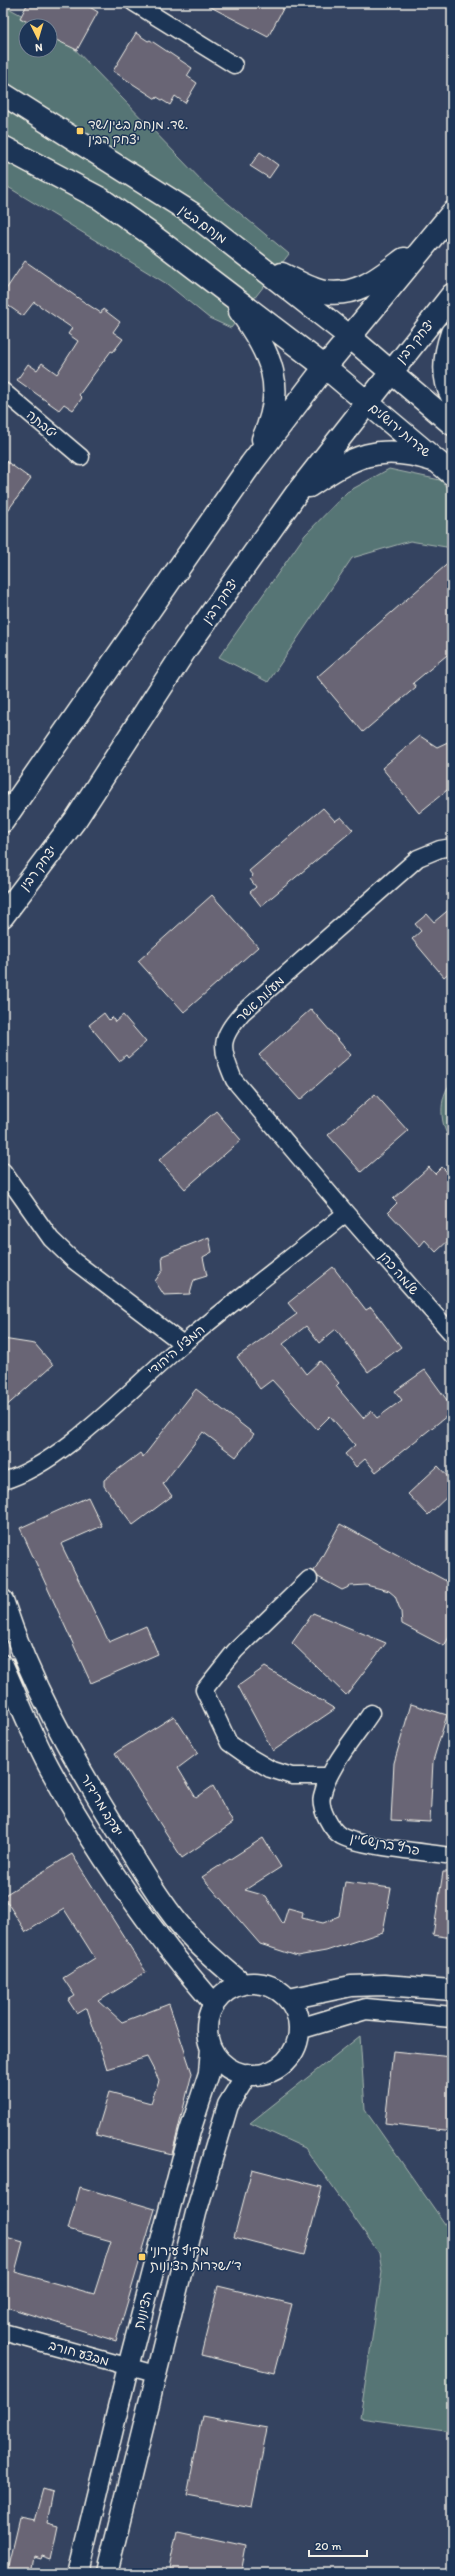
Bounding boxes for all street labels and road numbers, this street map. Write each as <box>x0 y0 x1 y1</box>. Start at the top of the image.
street label: מנחם בגין <box>176 202 230 246</box>
street label: יצחק רבין <box>393 316 437 366</box>
street label: שדרות ירושלים <box>366 400 434 460</box>
street label: יטבתה <box>24 407 60 441</box>
street label: יצחק רבין <box>199 576 241 626</box>
street label: יצחק רבין <box>16 843 60 893</box>
street label: מעלות אשר <box>233 973 287 1025</box>
street label: שלמה כהן <box>376 1248 422 1298</box>
street label: המציל היהודי <box>144 1322 208 1378</box>
street label: יעקב מרידור <box>78 1771 126 1839</box>
street label: פרץ ברנשטיין <box>349 1830 421 1858</box>
street label: הציונות <box>131 2289 155 2331</box>
street label: מבצע חורב <box>47 2337 111 2369</box>

